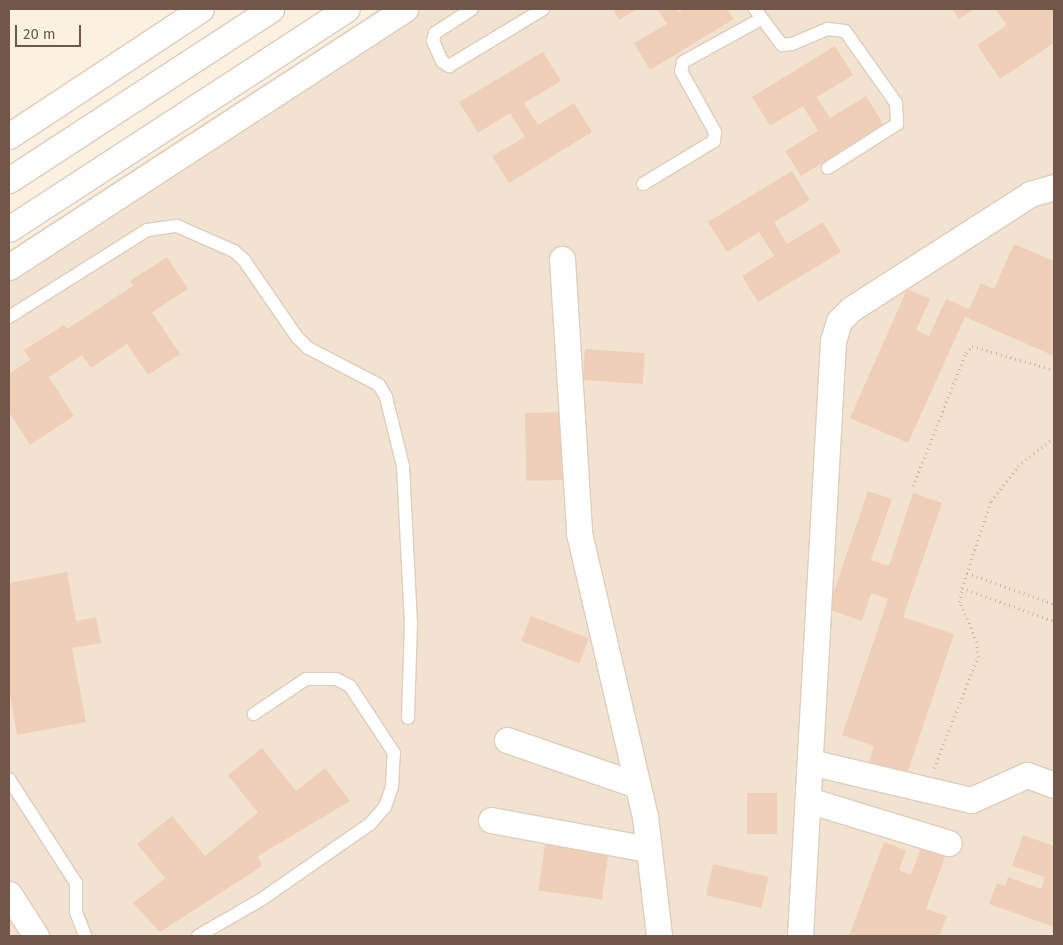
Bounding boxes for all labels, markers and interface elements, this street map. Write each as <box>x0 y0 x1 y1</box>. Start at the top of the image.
scale bar <box>18 15 84 47</box>
text: 20 m <box>23 25 56 43</box>

